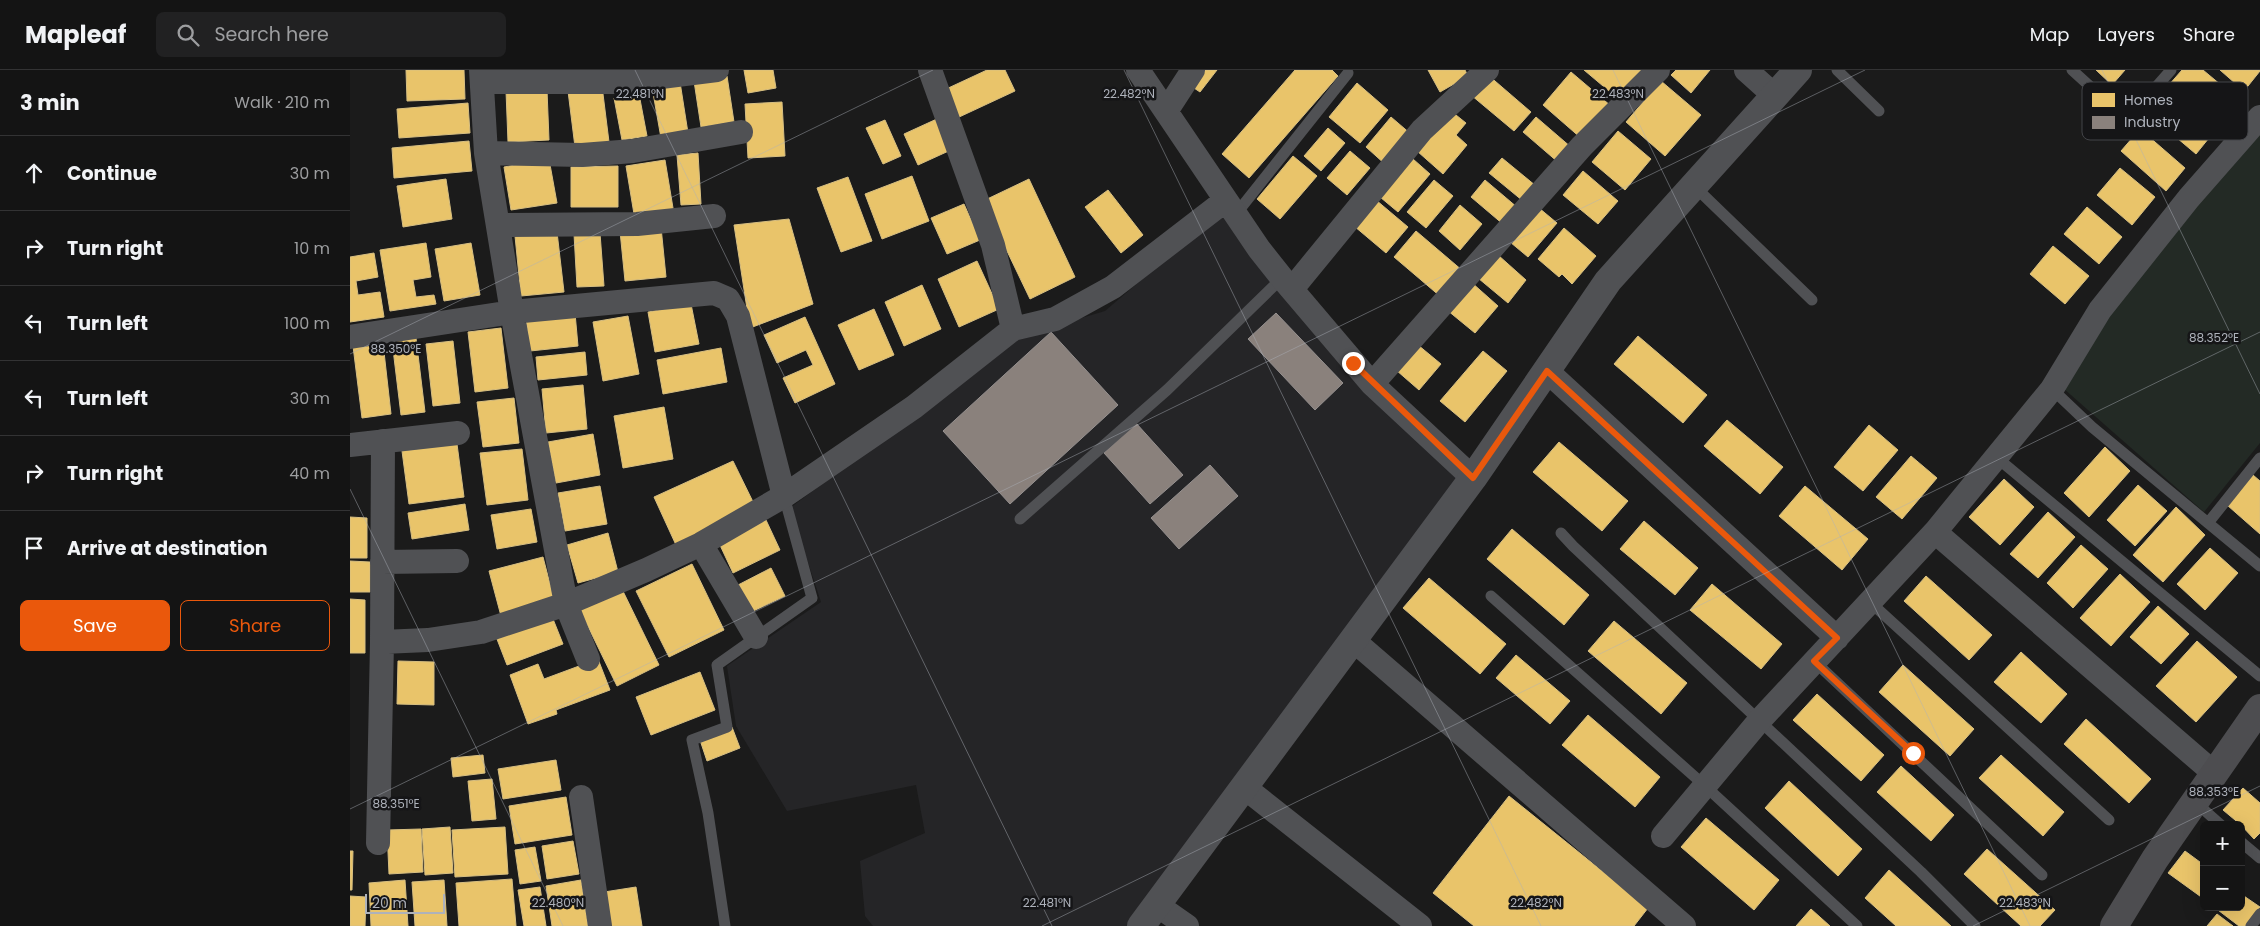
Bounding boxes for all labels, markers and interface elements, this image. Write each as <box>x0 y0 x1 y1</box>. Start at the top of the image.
search box <box>156 12 506 57</box>
text: Mapleaf <box>25 18 126 51</box>
icon: search <box>174 21 202 49</box>
text: Search here <box>214 21 329 48</box>
text: Map <box>2030 22 2070 47</box>
text: Layers <box>2098 22 2155 47</box>
text: Share <box>2183 22 2235 47</box>
legend <box>2082 82 2248 140</box>
text: 22.481°N <box>616 85 664 102</box>
text: 22.482°N <box>1103 85 1155 102</box>
text: 22.483°N <box>1592 85 1644 102</box>
text: 3 min <box>20 88 80 117</box>
text: Homes <box>2124 90 2173 110</box>
text: Walk · 210 m <box>234 91 330 114</box>
text: Industry <box>2124 112 2180 132</box>
icon: ahead <box>20 159 48 187</box>
text: Continue <box>67 160 157 187</box>
text: 30 m <box>290 162 330 185</box>
icon: right <box>20 234 48 262</box>
text: Turn right <box>67 235 163 262</box>
text: 10 m <box>294 237 330 260</box>
icon: left <box>20 309 48 337</box>
text: Turn left <box>67 310 148 337</box>
text: 100 m <box>284 312 330 335</box>
text: 88.352°E <box>2189 329 2239 346</box>
text: 88.350°E <box>371 340 421 357</box>
route end <box>1342 352 1365 375</box>
icon: left <box>20 384 48 412</box>
text: Turn left <box>67 385 148 412</box>
text: 30 m <box>290 387 330 410</box>
icon: right <box>20 459 48 487</box>
text: Turn right <box>67 460 163 487</box>
text: 40 m <box>289 462 330 485</box>
icon: arrive <box>20 534 48 562</box>
text: Arrive at destination <box>67 535 268 562</box>
button: Save <box>20 600 170 651</box>
button: Share <box>180 600 330 651</box>
route start <box>1902 742 1925 765</box>
text: 88.353°E <box>2189 783 2239 800</box>
text: 88.351°E <box>372 795 420 812</box>
map controls <box>2200 821 2245 911</box>
button: + <box>2200 821 2245 866</box>
button: − <box>2200 866 2245 911</box>
scale bar <box>365 891 445 914</box>
text: 20 m <box>372 893 407 913</box>
text: 22.480°N <box>532 894 584 911</box>
text: 22.481°N <box>1023 894 1071 911</box>
text: 22.482°N <box>1510 894 1562 911</box>
text: 22.483°N <box>1999 894 2051 911</box>

